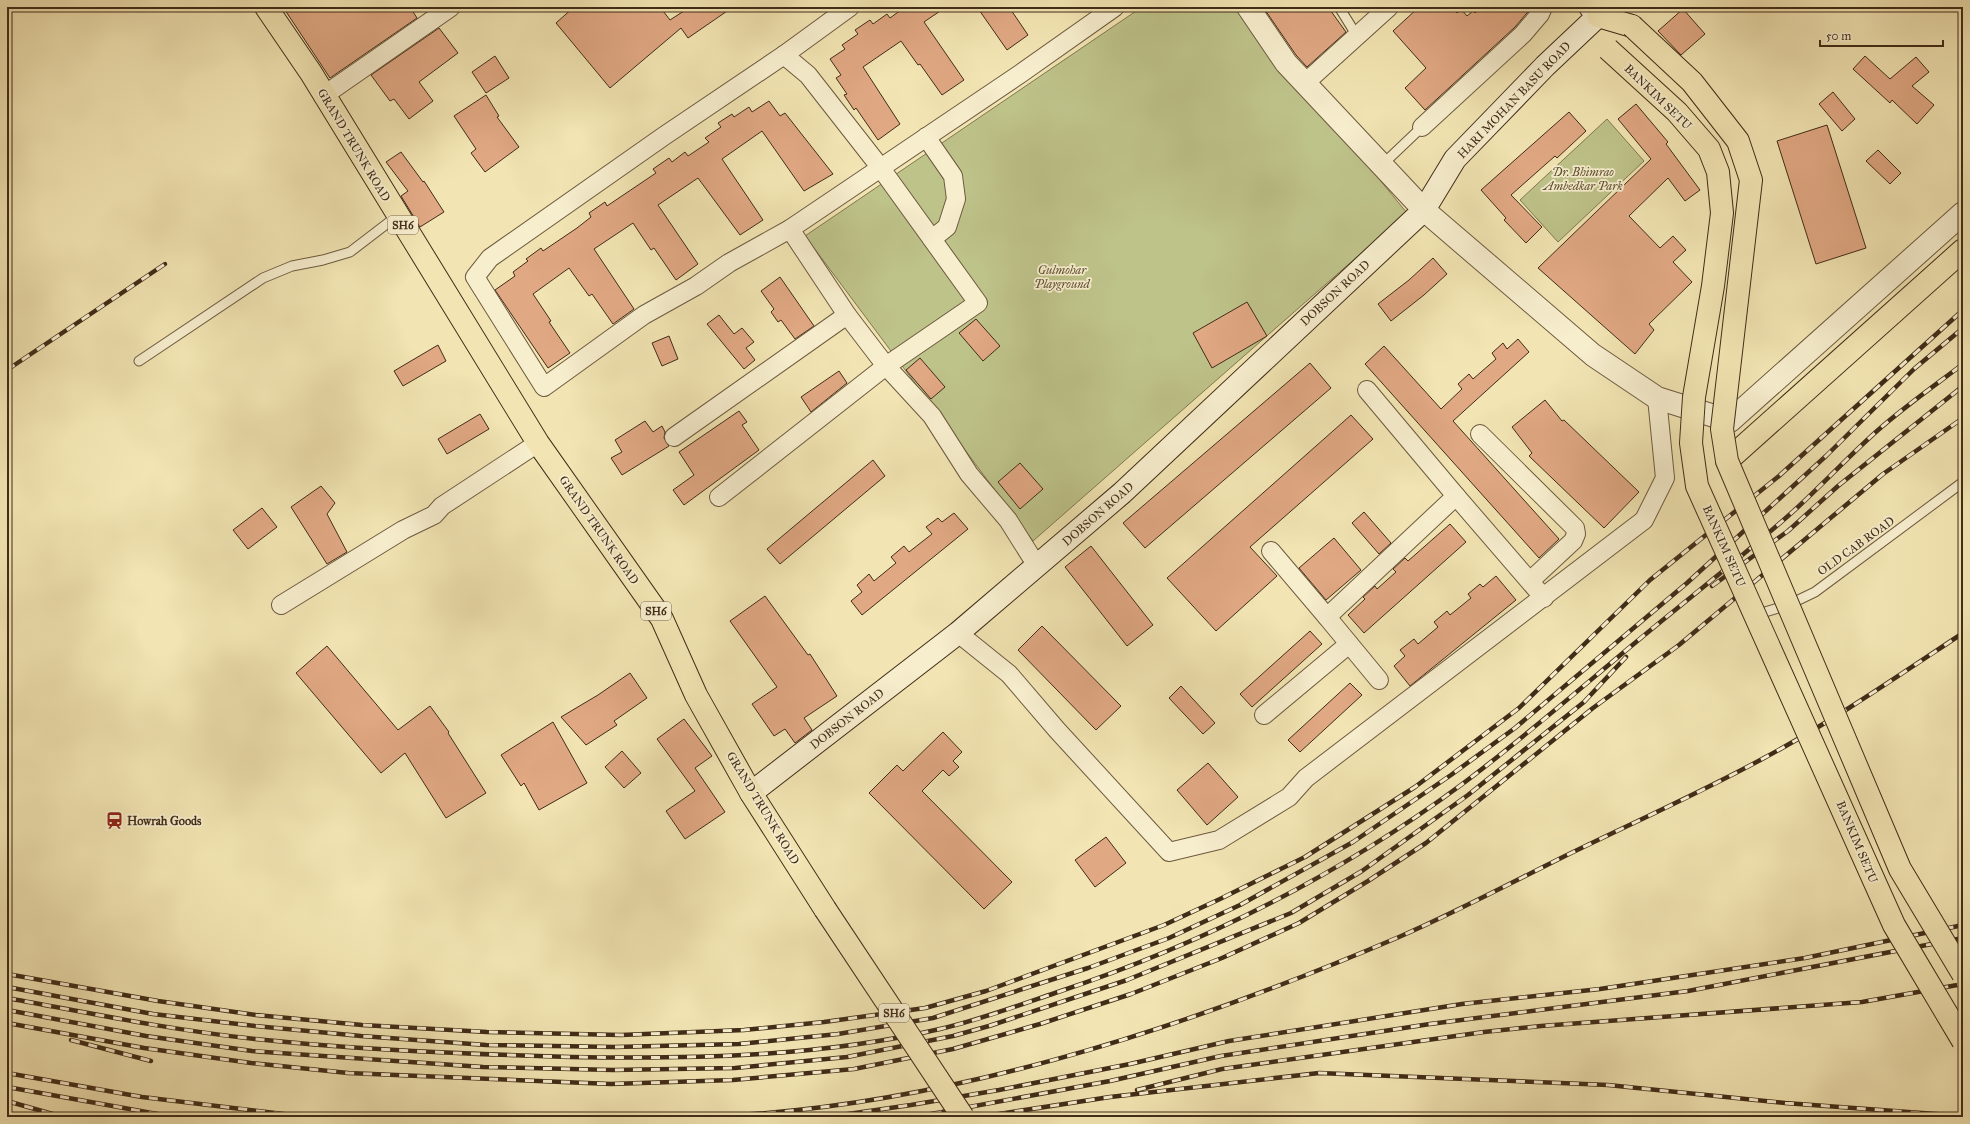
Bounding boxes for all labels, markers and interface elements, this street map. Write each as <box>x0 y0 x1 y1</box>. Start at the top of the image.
scale bar <box>1820 22 1943 48</box>
text: 50 m <box>1826 29 1851 43</box>
street label: HARI MOHAN BASU ROAD <box>1454 39 1574 161</box>
street label: BANKIM SETU <box>1621 61 1695 133</box>
street label: GRAND TRUNK ROAD <box>315 86 393 204</box>
park label: Dr. Bhimrao Ambedkar Park <box>1541 165 1623 193</box>
road number: SH6 <box>388 216 418 234</box>
street label: DOBSON ROAD <box>1297 257 1373 329</box>
park label: Gulmohar Playground <box>1034 263 1090 291</box>
street label: GRAND TRUNK ROAD <box>556 473 642 587</box>
street label: DOBSON ROAD <box>1060 479 1136 549</box>
street label: BANKIM SETU <box>1700 503 1749 590</box>
street label: OLD CAB ROAD <box>1815 513 1897 579</box>
road number: SH6 <box>641 602 671 620</box>
street label: DOBSON ROAD <box>807 686 887 752</box>
street label: GRAND TRUNK ROAD <box>724 749 802 867</box>
street label: BANKIM SETU <box>1833 799 1881 886</box>
station icon: Howrah Goods <box>104 811 124 831</box>
place label: Howrah Goods <box>127 814 202 828</box>
road number: SH6 <box>879 1004 909 1022</box>

